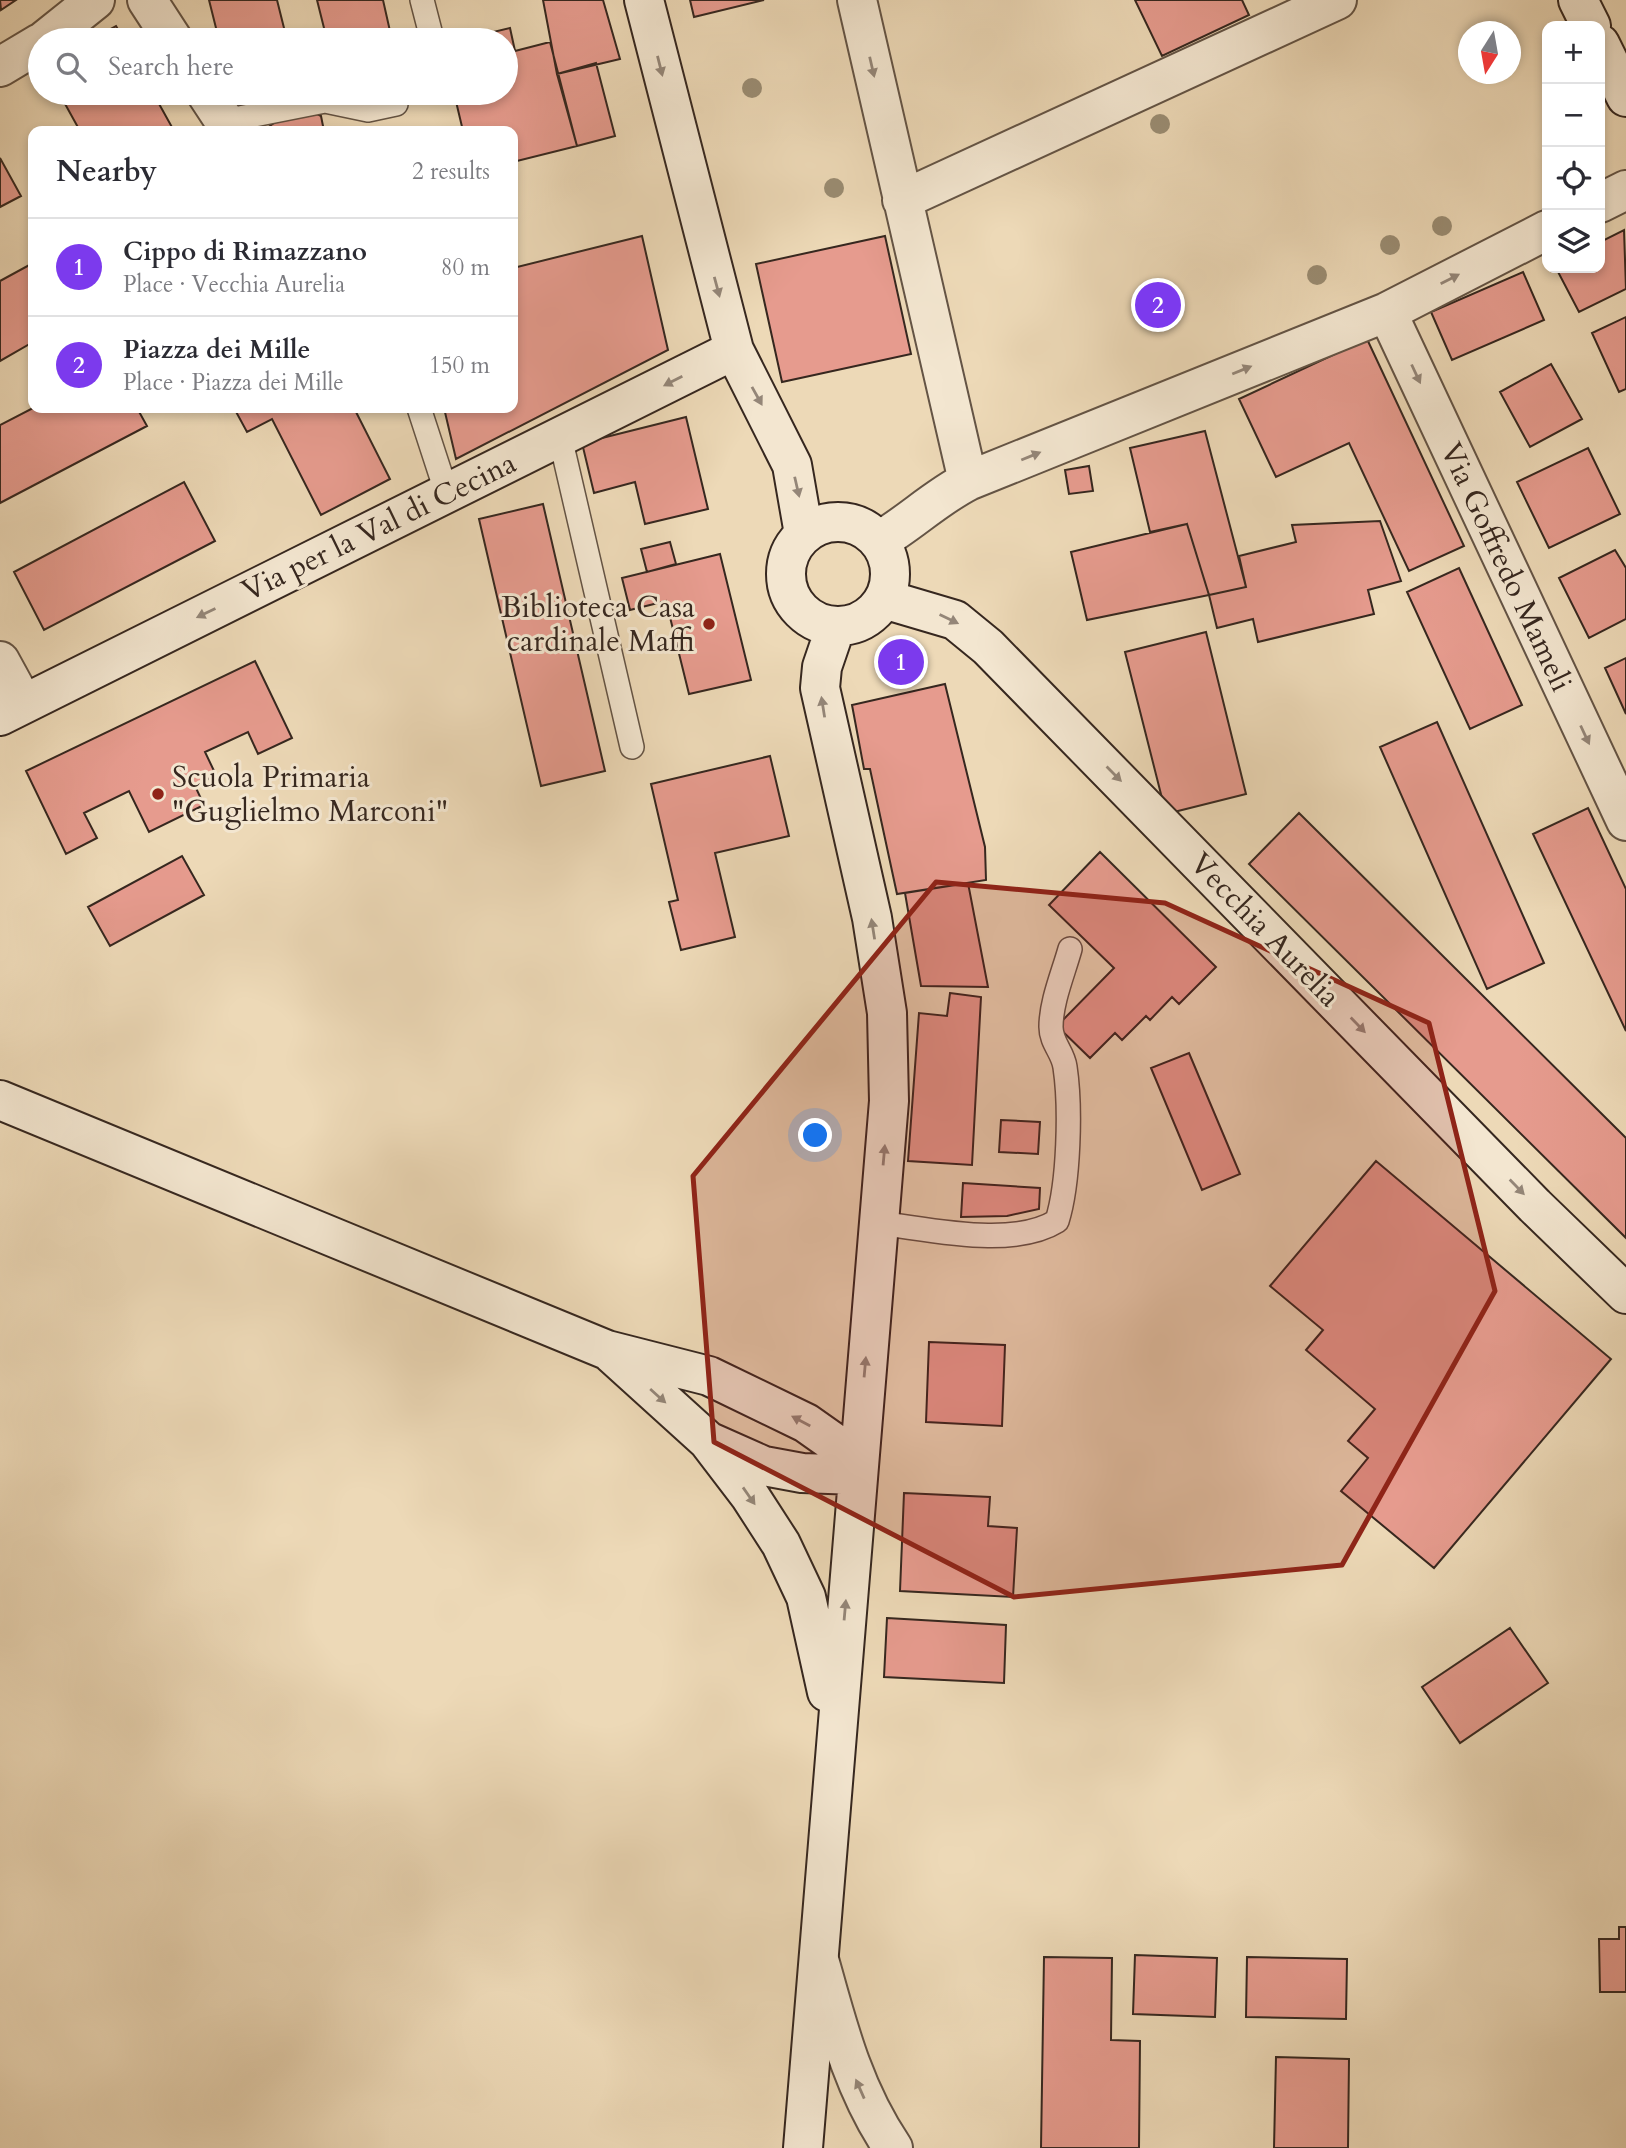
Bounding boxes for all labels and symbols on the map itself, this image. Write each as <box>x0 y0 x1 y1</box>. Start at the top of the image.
north arrow <box>1458 21 1521 84</box>
one-way arrow <box>655 55 666 77</box>
one-way arrow <box>866 56 877 78</box>
one-way arrow <box>1441 274 1461 286</box>
one-way arrow <box>712 277 722 298</box>
pin: 2 <box>1135 279 1181 331</box>
one-way arrow <box>1411 363 1422 384</box>
one-way arrow <box>1232 365 1253 376</box>
one-way arrow <box>663 375 683 386</box>
one-way arrow <box>751 387 763 407</box>
street label: Via Goffredo Mameli <box>1430 436 1582 698</box>
street label: Via per la Val di Cecina <box>235 443 523 611</box>
one-way arrow <box>1021 450 1042 461</box>
one-way arrow <box>792 476 803 498</box>
place label: Biblioteca Casa cardinale Maffi <box>501 587 695 662</box>
one-way arrow <box>196 608 216 619</box>
one-way arrow <box>939 613 959 625</box>
marker: Biblioteca Casa cardinale Maffi <box>701 616 717 632</box>
pin: 1 <box>878 636 924 688</box>
one-way arrow <box>817 696 828 718</box>
one-way arrow <box>1580 725 1591 745</box>
place label: Scuola Primaria "Guglielmo Marconi" <box>172 757 448 832</box>
one-way arrow <box>1105 766 1122 783</box>
marker: Scuola Primaria "Guglielmo Marconi" <box>150 786 166 802</box>
street label: Vecchia Aurelia <box>1181 844 1349 1016</box>
one-way arrow <box>867 918 878 940</box>
one-way arrow <box>1350 1016 1367 1033</box>
your location <box>798 1118 832 1152</box>
one-way arrow <box>879 1144 890 1166</box>
one-way arrow <box>1509 1179 1526 1196</box>
one-way arrow <box>860 1356 871 1378</box>
one-way arrow <box>649 1388 667 1404</box>
one-way arrow <box>791 1415 811 1427</box>
one-way arrow <box>742 1487 756 1505</box>
one-way arrow <box>840 1599 851 1621</box>
one-way arrow <box>854 2078 865 2099</box>

